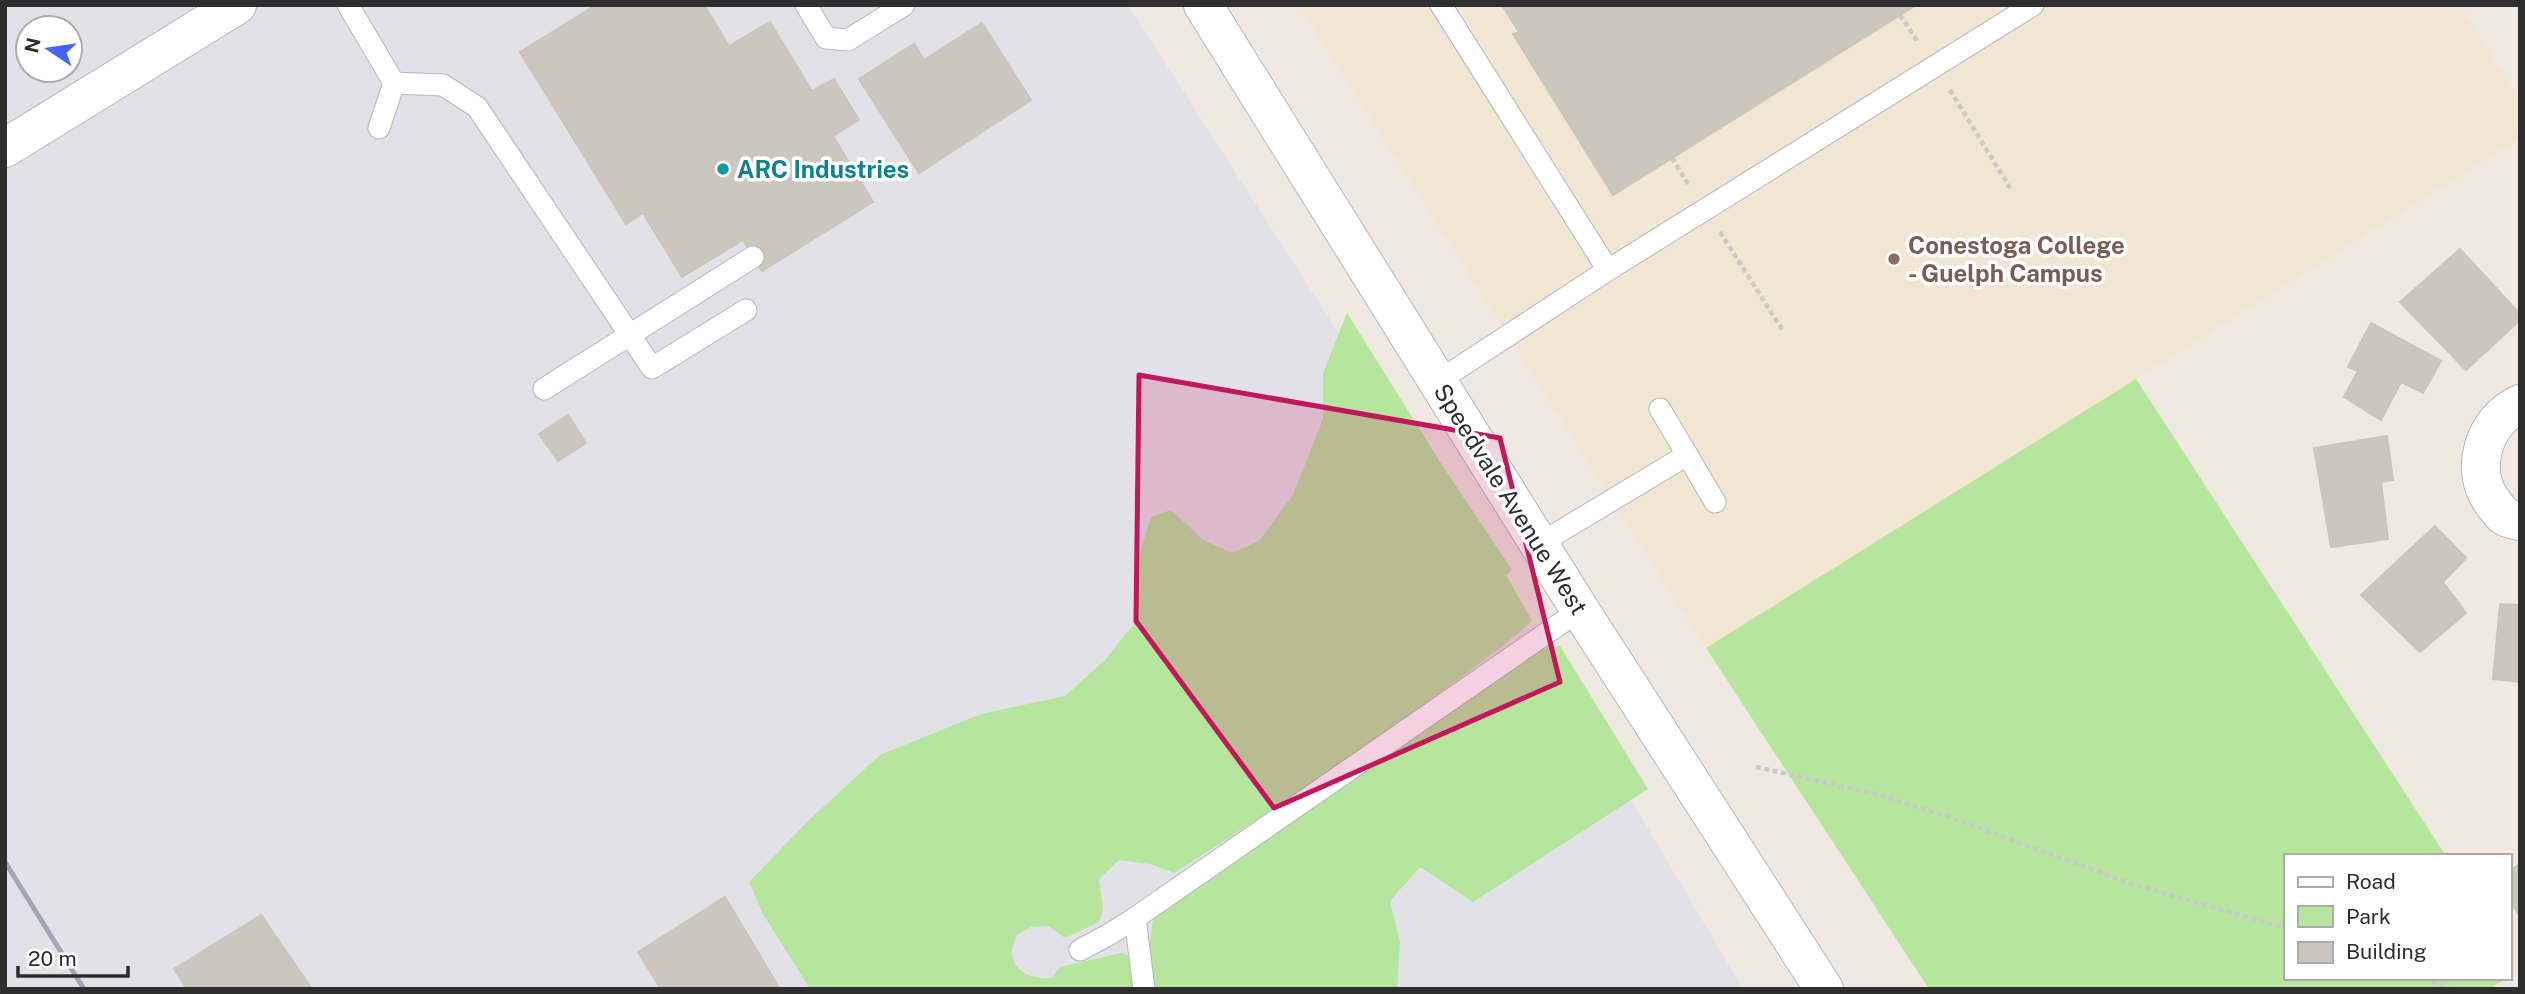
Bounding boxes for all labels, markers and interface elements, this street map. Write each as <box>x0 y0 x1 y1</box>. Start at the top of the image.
north arrow <box>14 14 84 84</box>
text: N <box>20 35 45 55</box>
place label: ARC Industries <box>737 155 909 183</box>
marker: ARC Industries <box>715 161 731 177</box>
place label: Conestoga College - Guelph Campus <box>1908 231 2125 287</box>
marker: Conestoga College - Guelph Campus <box>1886 251 1902 267</box>
street label: Speedvale Avenue West <box>1428 378 1594 620</box>
legend <box>2284 854 2511 980</box>
text: Road <box>2346 869 2396 894</box>
text: Park <box>2346 904 2391 929</box>
scale bar <box>18 934 128 978</box>
text: Building <box>2346 939 2427 964</box>
text: 20 m <box>28 946 77 971</box>

